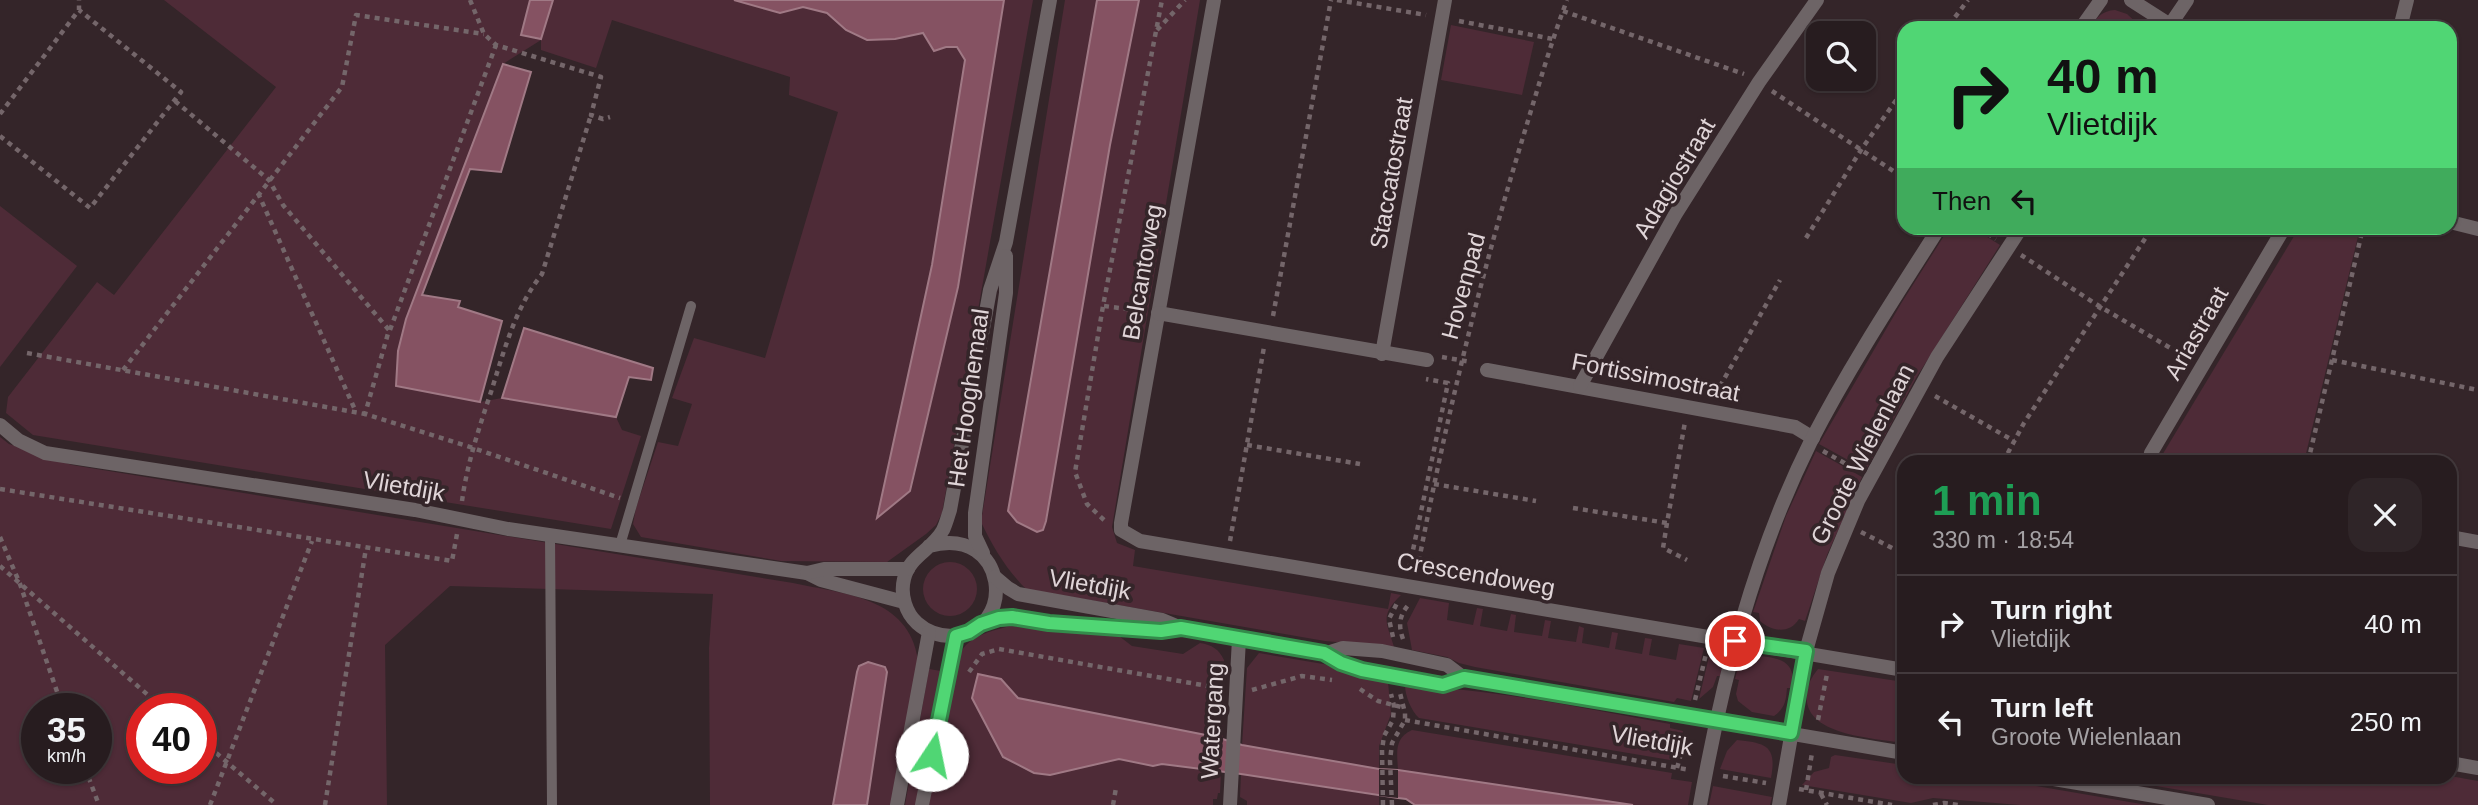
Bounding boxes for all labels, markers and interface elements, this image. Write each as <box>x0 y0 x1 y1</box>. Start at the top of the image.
map controls <box>1806 21 1876 91</box>
button: search <box>1806 21 1876 91</box>
icon: right <box>1932 49 2023 140</box>
text: 40 m <box>2047 49 2159 103</box>
street label: Staccatostraat <box>1364 95 1418 251</box>
text: Vlietdijk <box>2047 106 2157 142</box>
street label: Adagiostraat <box>1628 113 1720 243</box>
icon: left <box>2005 182 2043 220</box>
text: Then <box>1932 186 1991 216</box>
street label: Belcantoweg <box>1117 202 1167 342</box>
street label: Hovenpad <box>1436 230 1490 342</box>
street label: Ariastraat <box>2159 281 2234 384</box>
street label: Het Hooghemaal <box>942 307 994 489</box>
street label: Fortissimostraat <box>1570 347 1743 407</box>
street label: Groote Wielenlaan <box>1805 359 1919 549</box>
street label: Vlietdijk <box>361 466 448 507</box>
text: 1 min <box>1932 477 2042 524</box>
button: close <box>2348 478 2422 552</box>
text: 330 m · 18:54 <box>1932 527 2074 553</box>
street label: Crescendoweg <box>1395 547 1557 601</box>
street label: Vlietdijk <box>1047 564 1134 605</box>
text: Turn right <box>1991 595 2112 625</box>
icon: right <box>1932 605 1970 643</box>
text: 40 m <box>2364 609 2422 639</box>
pin <box>1705 611 1765 671</box>
icon: arrive <box>1716 622 1754 660</box>
text: Vlietdijk <box>1991 626 2070 652</box>
street label: Watergang <box>1195 662 1229 780</box>
speed limit sign: 40 <box>126 693 217 784</box>
text: Turn left <box>1991 693 2093 723</box>
icon: left <box>1932 703 1970 741</box>
text: 250 m <box>2350 707 2422 737</box>
text: 35 <box>47 710 86 749</box>
position arrow <box>895 718 969 792</box>
street label: Vlietdijk <box>1609 720 1696 761</box>
text: Groote Wielenlaan <box>1991 724 2182 750</box>
text: km/h <box>47 746 86 766</box>

